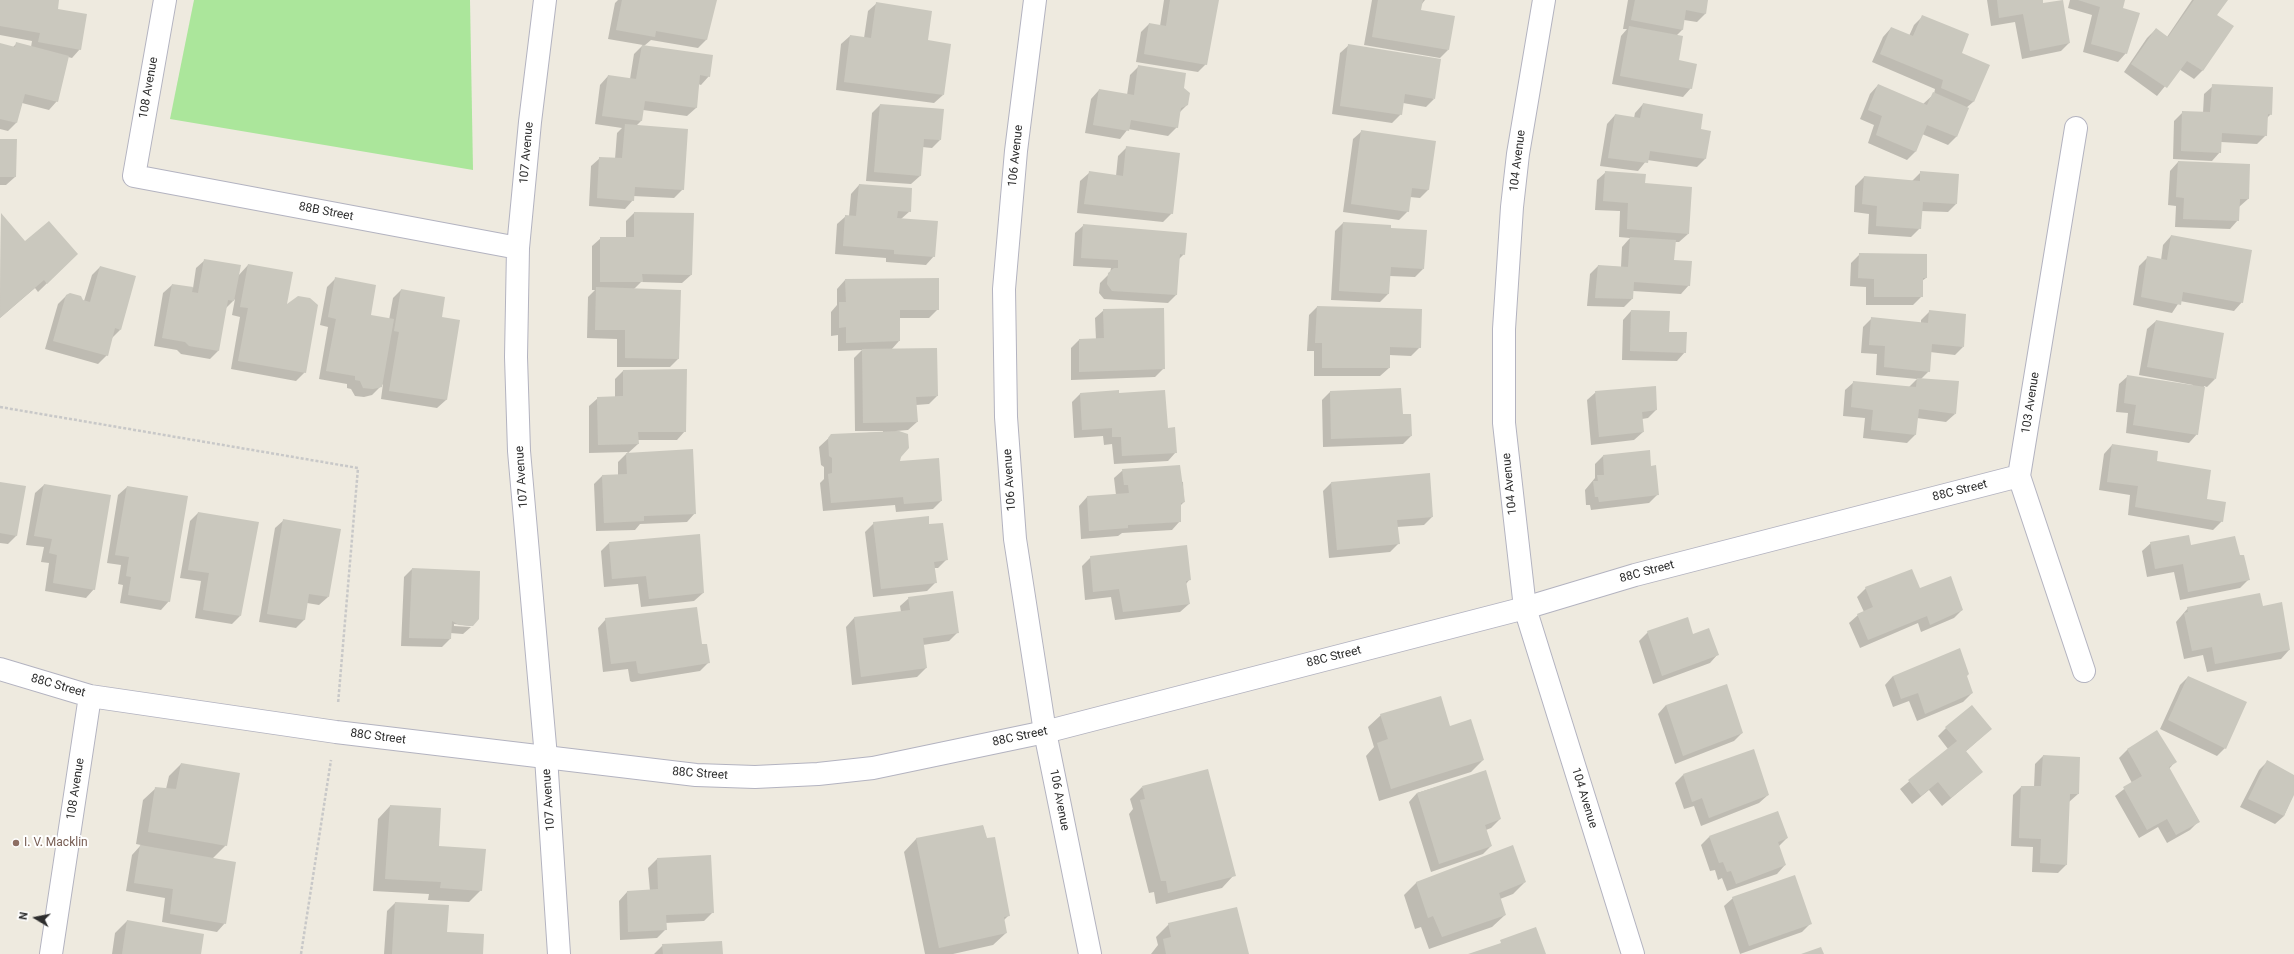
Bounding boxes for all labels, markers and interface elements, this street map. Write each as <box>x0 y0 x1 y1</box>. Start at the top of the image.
street label: 108 Avenue <box>136 56 162 120</box>
street label: 107 Avenue <box>517 121 537 185</box>
street label: 106 Avenue <box>1006 124 1026 188</box>
street label: 104 Avenue <box>1507 129 1529 193</box>
street label: 88B Street <box>297 200 355 224</box>
street label: 103 Avenue <box>2019 371 2043 435</box>
street label: 107 Avenue <box>513 445 531 509</box>
street label: 106 Avenue <box>1001 448 1019 512</box>
street label: 104 Avenue <box>1500 452 1520 516</box>
street label: 88C Street <box>1931 477 1989 505</box>
street label: 88C Street <box>1618 558 1676 586</box>
street label: 88C Street <box>1305 643 1363 671</box>
street label: 88C Street <box>29 671 87 701</box>
street label: 88C Street <box>991 724 1049 750</box>
street label: 88C Street <box>349 726 407 748</box>
street label: 108 Avenue <box>64 757 88 821</box>
street label: 88C Street <box>672 765 728 783</box>
street label: 104 Avenue <box>1568 766 1600 830</box>
street label: 107 Avenue <box>540 768 558 832</box>
street label: 106 Avenue <box>1046 768 1072 832</box>
place label: I. V. Macklin <box>24 836 88 850</box>
marker: I. V. Macklin <box>11 838 21 848</box>
north arrow <box>16 898 56 938</box>
text: N <box>17 911 31 921</box>

